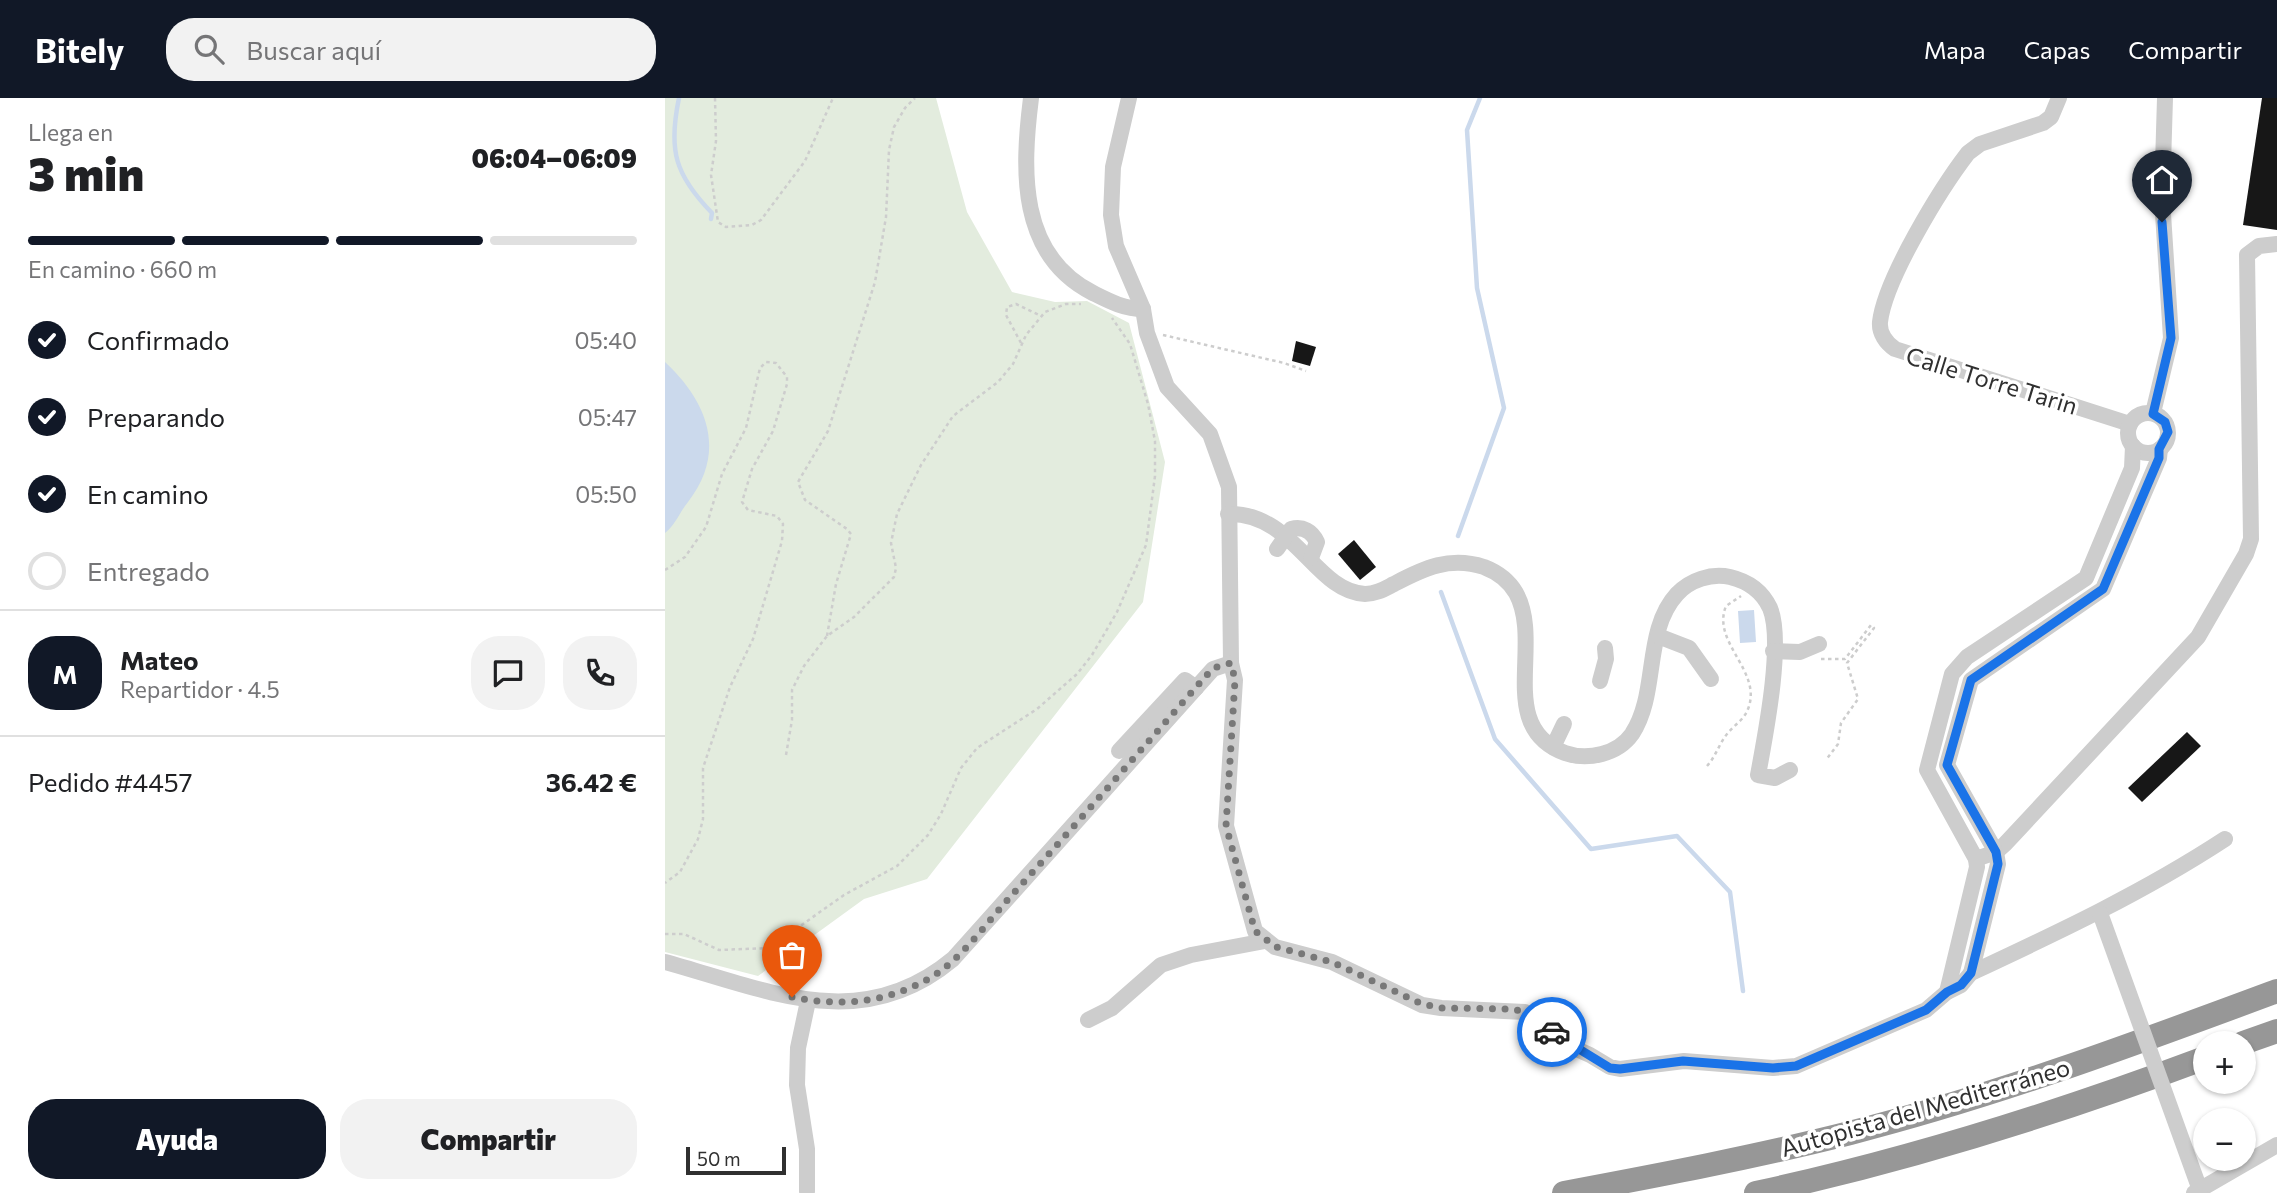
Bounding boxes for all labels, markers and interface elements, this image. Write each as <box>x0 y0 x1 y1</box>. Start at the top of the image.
search box <box>166 18 656 81</box>
text: Bitely <box>35 29 124 70</box>
icon: search <box>190 30 228 68</box>
text: Buscar aquí <box>246 34 381 65</box>
text: Mapa <box>1924 35 1986 64</box>
text: Capas <box>2024 35 2090 64</box>
text: Compartir <box>2128 35 2242 64</box>
text: Llega en <box>28 118 113 146</box>
text: 06:04–06:09 <box>472 142 637 173</box>
text: 3 min <box>28 144 144 200</box>
pin <box>2132 150 2192 222</box>
icon: home <box>2143 161 2181 199</box>
text: En camino · 660 m <box>28 255 217 283</box>
icon: check <box>28 321 66 359</box>
text: Confirmado <box>87 324 229 355</box>
text: 05:40 <box>575 326 637 354</box>
street label: Calle Torre Tarin <box>1903 340 2081 420</box>
icon: check <box>28 398 66 436</box>
text: Preparando <box>87 401 225 432</box>
text: 05:47 <box>578 403 637 431</box>
icon: check <box>28 475 66 513</box>
text: En camino <box>87 478 209 509</box>
text: 05:50 <box>575 480 637 508</box>
text: Entregado <box>87 555 210 586</box>
button: chat <box>471 636 545 710</box>
button: phone <box>563 636 637 710</box>
text: Mateo <box>120 644 199 675</box>
text: M <box>52 658 78 689</box>
text: Repartidor · 4.5 <box>120 675 280 703</box>
text: Pedido #4457 <box>28 766 192 797</box>
text: 36.42 € <box>546 766 637 797</box>
pin <box>762 925 822 997</box>
icon: bag <box>773 936 811 974</box>
courier <box>1517 997 1587 1067</box>
icon: car <box>1533 1013 1571 1051</box>
map controls <box>2193 1031 2256 1171</box>
button: + <box>2193 1031 2256 1094</box>
street label: Autopista del Mediterráneo <box>1777 1052 2073 1162</box>
button: Ayuda <box>28 1099 326 1179</box>
button: Compartir <box>340 1099 637 1179</box>
button: − <box>2193 1108 2256 1171</box>
scale bar <box>686 1144 786 1176</box>
text: 50 m <box>697 1147 741 1170</box>

